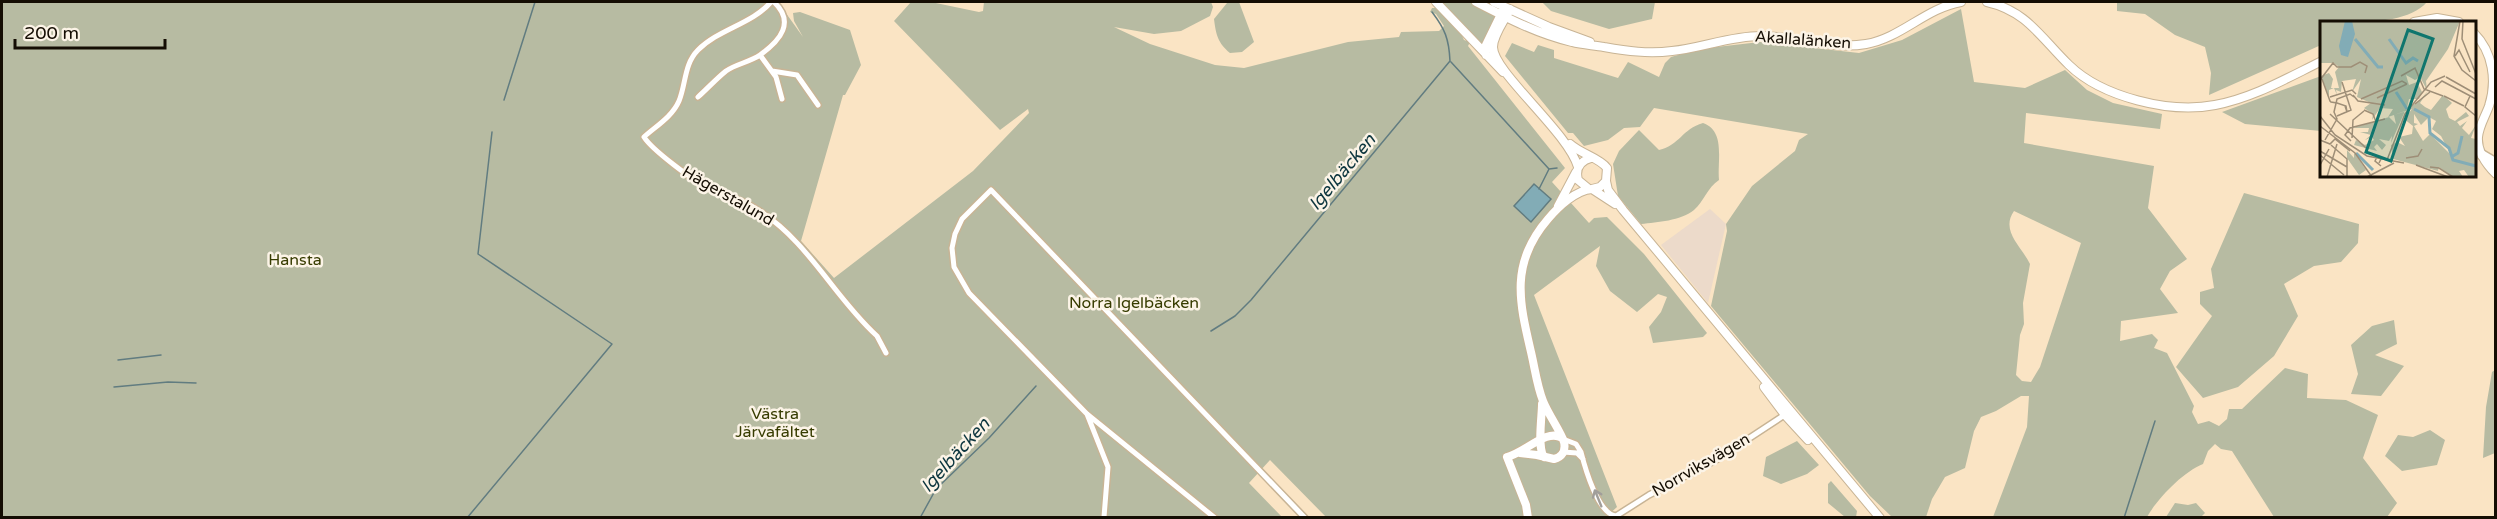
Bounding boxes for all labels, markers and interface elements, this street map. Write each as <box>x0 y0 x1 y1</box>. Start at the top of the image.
scale bar <box>15 12 165 50</box>
inset map <box>2320 21 2476 177</box>
text: 200 m <box>24 22 79 44</box>
street label: Akallalänken <box>1754 27 1852 53</box>
water label: Igelbäcken <box>1304 129 1381 215</box>
street label: Hägerstalund <box>679 162 777 230</box>
park label: Hansta <box>268 250 322 270</box>
park label: Norra Igelbäcken <box>1069 293 1199 313</box>
park label: Västra Järvafältet <box>735 404 815 442</box>
water label: Igelbäcken <box>916 412 995 497</box>
street label: Norrviksvägen <box>1649 429 1753 501</box>
one-way arrow <box>1592 489 1603 507</box>

